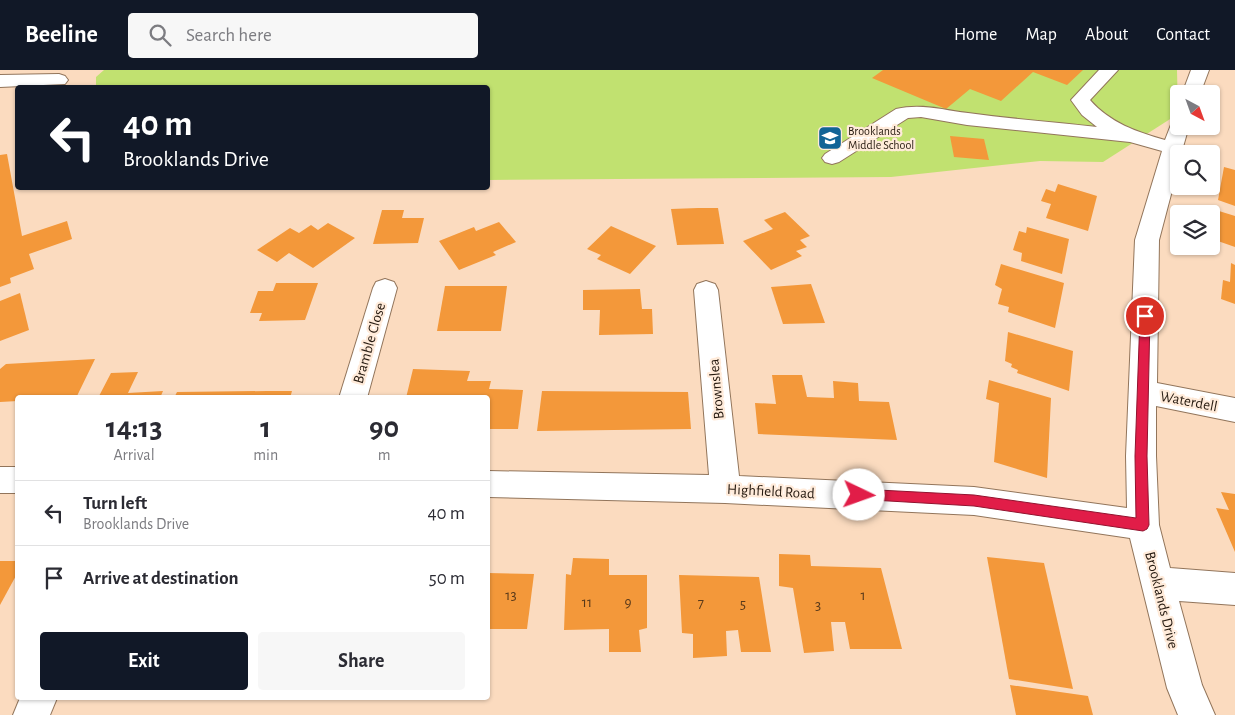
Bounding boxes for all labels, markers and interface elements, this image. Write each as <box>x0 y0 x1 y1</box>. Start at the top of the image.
search box <box>128 13 478 58</box>
icon: search <box>146 21 174 49</box>
text: Beeline <box>25 23 98 47</box>
text: Search here <box>186 26 272 45</box>
text: Home <box>954 26 997 44</box>
text: Map <box>1025 26 1057 44</box>
text: About <box>1085 26 1128 44</box>
text: Contact <box>1156 26 1210 44</box>
north arrow <box>1170 85 1220 135</box>
map controls <box>1170 85 1220 255</box>
icon: left <box>40 105 105 170</box>
text: 40 m <box>123 107 192 142</box>
school or university icon: Brooklands Middle School <box>817 125 843 151</box>
place label: Brooklands Middle School <box>848 125 914 151</box>
button: search <box>1170 145 1220 195</box>
text: Brooklands Drive <box>123 148 269 170</box>
button: layers <box>1170 205 1220 255</box>
pin <box>1124 295 1166 337</box>
street label: Bramble Close <box>351 301 388 385</box>
icon: arrive <box>1131 302 1159 330</box>
street label: Brownslea <box>706 358 727 420</box>
street label: Waterdell <box>1159 389 1219 414</box>
text: 14:13 <box>106 413 162 443</box>
text: 1 <box>260 413 271 443</box>
text: 90 <box>369 413 399 443</box>
text: Arrival <box>114 447 155 463</box>
text: min <box>253 447 278 463</box>
text: m <box>378 447 390 463</box>
position arrow <box>832 468 884 520</box>
street label: Highfield Road <box>727 482 815 501</box>
text: Turn left <box>83 494 147 513</box>
icon: left <box>40 499 68 527</box>
text: 40 m <box>427 504 465 523</box>
text: Brooklands Drive <box>83 516 189 532</box>
street label: Brooklands Drive <box>1142 550 1181 650</box>
icon: arrive <box>40 564 68 592</box>
text: Arrive at destination <box>83 569 239 588</box>
text: 50 m <box>429 569 465 588</box>
house number: 13 <box>505 588 517 603</box>
house number: 1 <box>860 588 866 603</box>
house number: 11 <box>582 595 592 610</box>
house number: 9 <box>624 595 632 610</box>
house number: 7 <box>698 596 704 611</box>
house number: 5 <box>740 597 746 612</box>
house number: 3 <box>815 598 821 613</box>
button: Exit <box>40 632 248 690</box>
button: Share <box>258 632 465 690</box>

